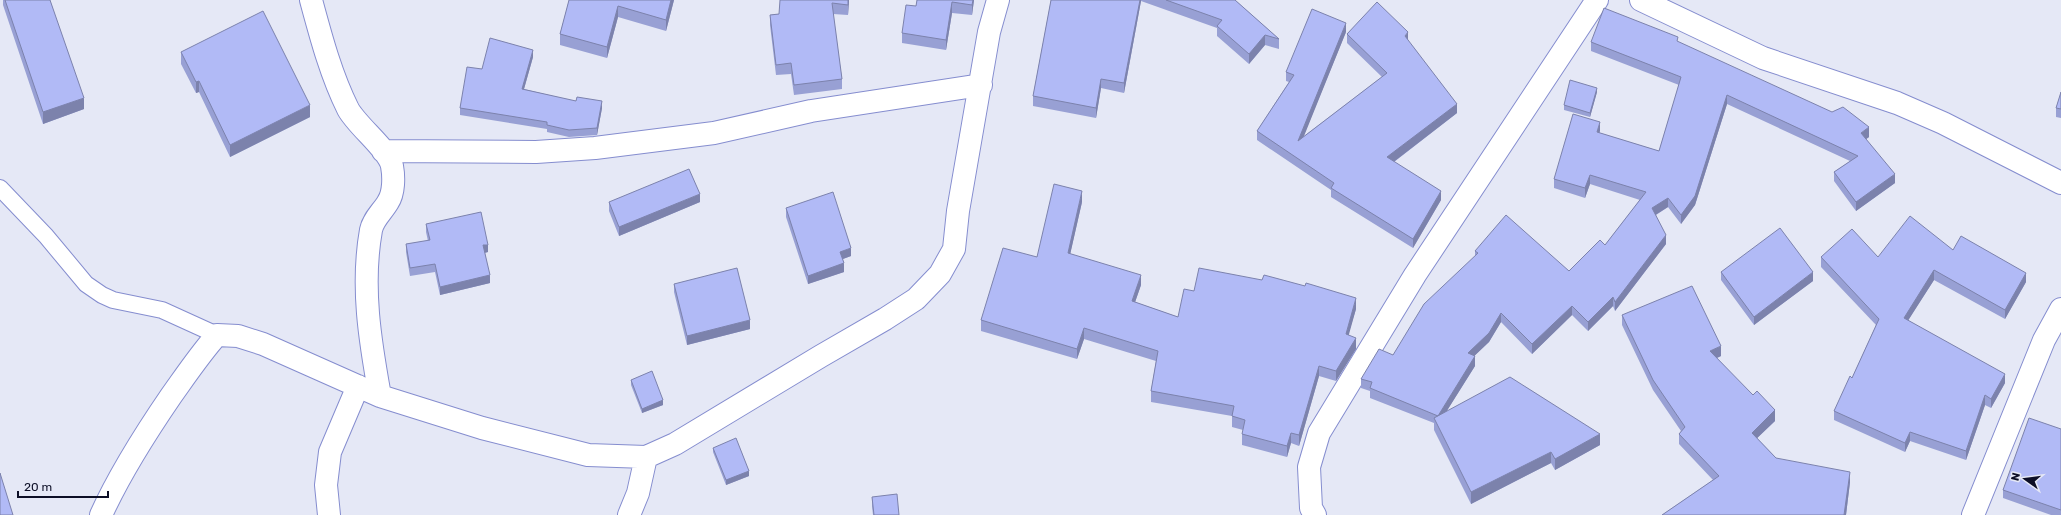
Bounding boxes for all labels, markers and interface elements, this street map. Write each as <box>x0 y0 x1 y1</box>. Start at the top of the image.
north arrow <box>2005 459 2045 499</box>
text: N <box>2009 471 2023 482</box>
scale bar <box>18 473 108 499</box>
text: 20 m <box>24 480 52 494</box>

